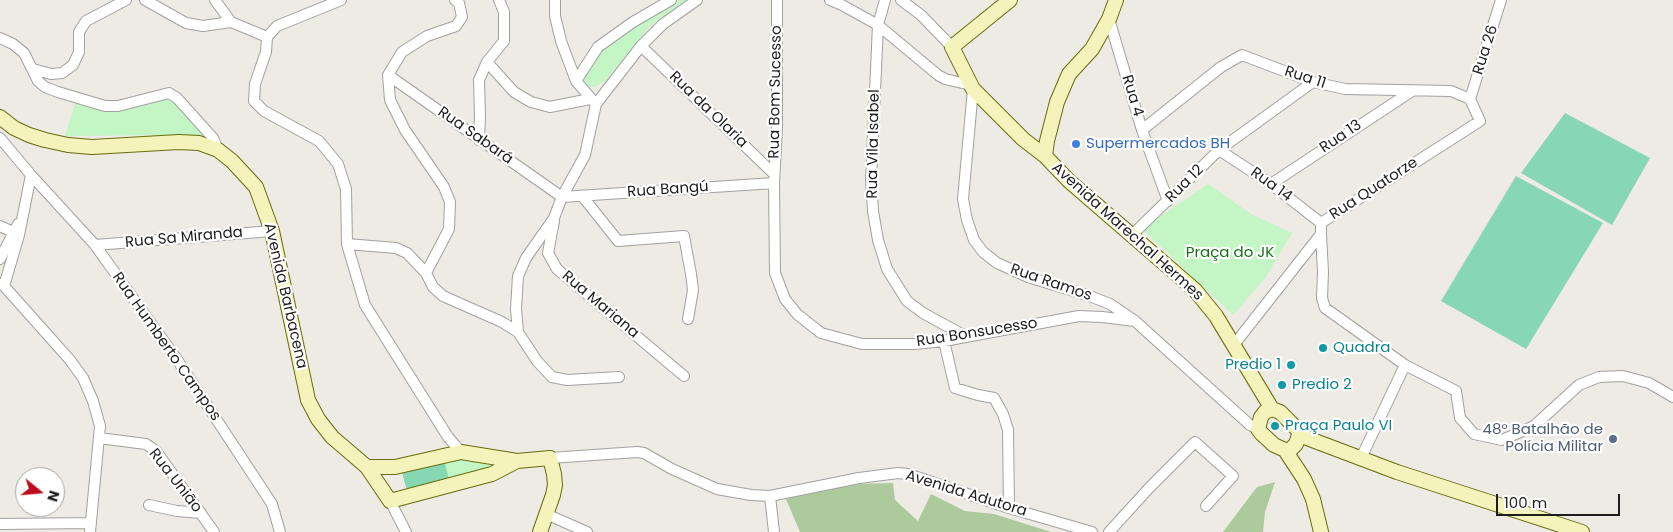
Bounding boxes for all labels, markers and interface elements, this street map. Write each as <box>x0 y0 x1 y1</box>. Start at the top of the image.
street label: Rua 26 <box>1470 23 1502 77</box>
street label: Rua Bom Sucesso <box>766 25 786 159</box>
street label: Rua 11 <box>1282 63 1328 93</box>
street label: Rua da Olaria <box>665 68 751 152</box>
street label: Rua 4 <box>1117 73 1147 119</box>
street label: Rua Vila Isabel <box>864 89 884 199</box>
street label: Rua Sabará <box>434 103 516 169</box>
street label: Rua 13 <box>1317 117 1365 157</box>
place label: Supermercados BH <box>1086 135 1230 153</box>
marker: Supermercados BH <box>1070 138 1082 150</box>
street label: Rua Quatorze <box>1327 154 1421 224</box>
street label: Avenida Marechal Hermes <box>1048 159 1206 305</box>
street label: Rua 12 <box>1162 161 1208 207</box>
street label: Rua 14 <box>1247 164 1295 206</box>
street label: Rua Bangú <box>627 178 709 202</box>
street label: Avenida Barbacena <box>259 222 311 370</box>
street label: Rua Sa Miranda <box>124 224 244 252</box>
park label: Praça do JK <box>1186 244 1274 262</box>
street label: Rua Ramos <box>1008 261 1094 305</box>
street label: Rua Mariana <box>558 268 642 342</box>
street label: Rua Humberto Campos <box>108 269 224 425</box>
street label: Rua Bonsucesso <box>915 315 1039 351</box>
place label: Quadra <box>1333 339 1390 357</box>
marker: Quadra <box>1317 342 1329 354</box>
place label: Predio 1 <box>1225 356 1281 374</box>
marker: Predio 1 <box>1285 359 1297 371</box>
place label: Predio 2 <box>1292 376 1352 394</box>
marker: Predio 2 <box>1276 379 1288 391</box>
place label: Praça Paulo VI <box>1285 417 1392 435</box>
marker: Praça Paulo VI <box>1269 420 1281 432</box>
place label: 48° Batalhão de Polícia Militar <box>1483 421 1603 456</box>
marker: 48° Batalhão de Polícia Militar <box>1607 433 1619 445</box>
street label: Rua União <box>145 446 205 516</box>
north arrow <box>15 467 65 517</box>
street label: Avenida Adutora <box>903 467 1029 521</box>
scale bar <box>1498 484 1622 516</box>
text: N <box>42 488 64 504</box>
text: 100 m <box>1504 492 1547 513</box>

